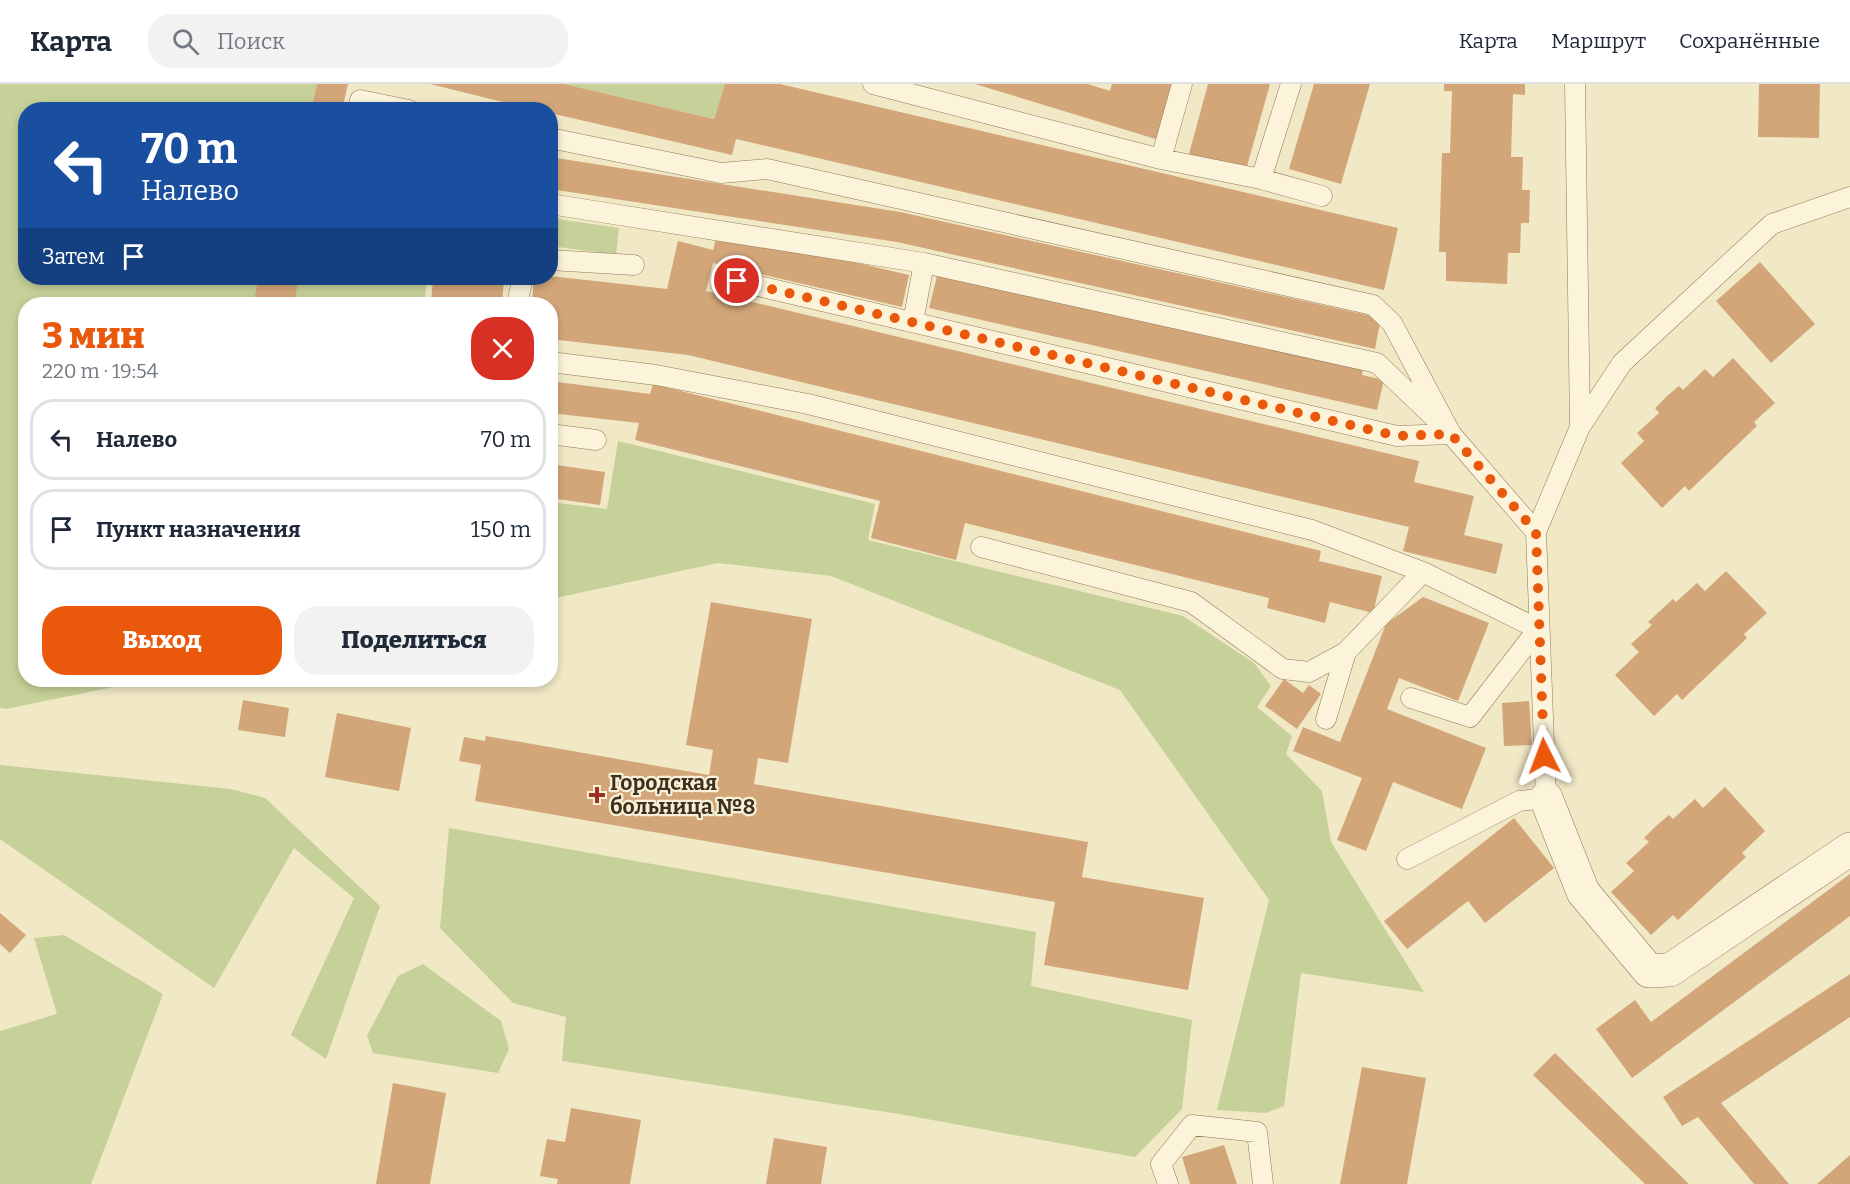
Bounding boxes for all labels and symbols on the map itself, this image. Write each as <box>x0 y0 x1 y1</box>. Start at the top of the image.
pin <box>711 255 762 306</box>
position arrow <box>1512 724 1576 788</box>
place label: Городская больница №8 <box>610 770 755 820</box>
marker: Городская больница №8 <box>588 786 606 804</box>

